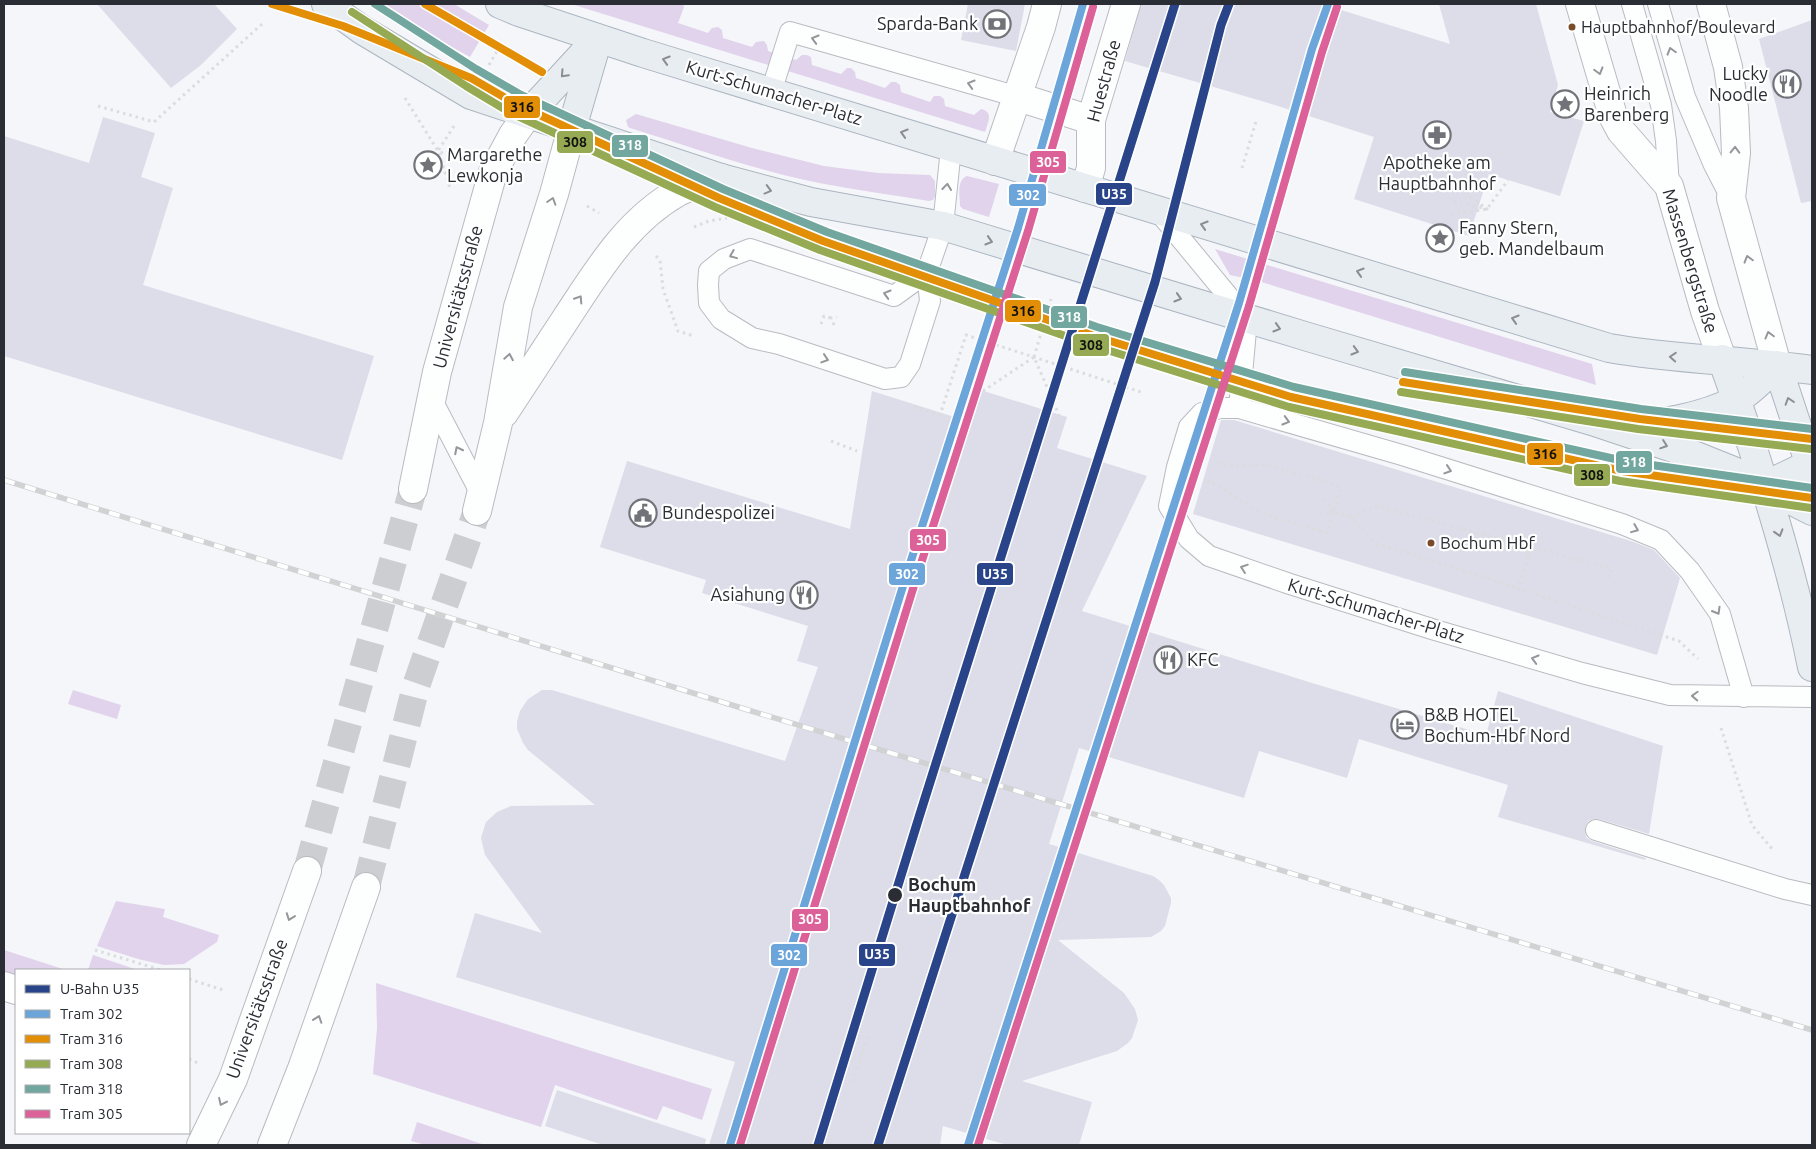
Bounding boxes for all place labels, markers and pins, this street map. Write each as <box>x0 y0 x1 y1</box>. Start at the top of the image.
bank icon: Sparda-Bank <box>982 9 1012 39</box>
place label: Sparda-Bank <box>877 13 978 33</box>
place label: Hauptbahnhof/Boulevard <box>1581 17 1775 36</box>
marker: Hauptbahnhof/Boulevard <box>1567 22 1577 32</box>
place label: Lucky Noodle <box>1709 63 1768 104</box>
restaurant icon: Lucky Noodle <box>1772 69 1802 99</box>
place label: Heinrich Barenberg <box>1584 83 1669 124</box>
place icon: Heinrich Barenberg <box>1550 89 1580 119</box>
pharmacy icon: Apotheke am Hauptbahnhof <box>1422 120 1452 150</box>
place label: Margarethe Lewkonja <box>447 144 542 185</box>
place icon: Margarethe Lewkonja <box>413 150 443 180</box>
place label: Apotheke am Hauptbahnhof <box>1378 152 1496 193</box>
place label: Fanny Stern, geb. Mandelbaum <box>1459 217 1604 258</box>
place icon: Fanny Stern, geb. Mandelbaum <box>1425 223 1455 253</box>
public building icon: Bundespolizei <box>628 498 658 528</box>
place label: Bundespolizei <box>662 502 775 522</box>
place label: Bochum Hbf <box>1440 533 1535 552</box>
marker: Bochum Hbf <box>1426 538 1436 548</box>
restaurant icon: Asiahung <box>789 580 819 610</box>
place label: Asiahung <box>710 584 785 604</box>
restaurant icon: KFC <box>1153 645 1183 675</box>
place label: KFC <box>1187 649 1218 669</box>
place label: B&B HOTEL Bochum-Hbf Nord <box>1424 704 1570 745</box>
hotel icon: B&B HOTEL Bochum-Hbf Nord <box>1390 710 1420 740</box>
place label: Bochum Hauptbahnhof <box>908 874 1031 915</box>
marker: Bochum Hauptbahnhof <box>886 886 904 904</box>

